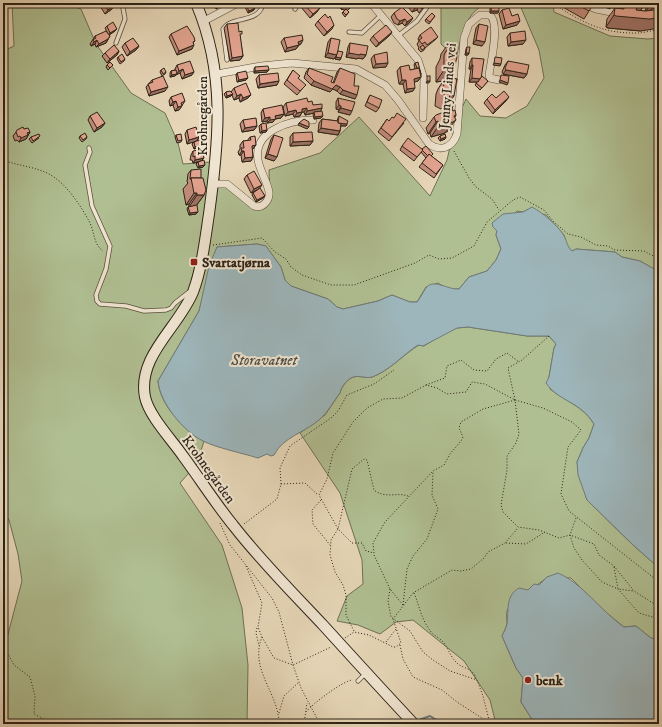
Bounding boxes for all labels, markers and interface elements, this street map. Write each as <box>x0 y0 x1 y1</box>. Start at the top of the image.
street label: Jenny Linds vei <box>435 42 461 132</box>
street label: Krohnegården <box>194 75 212 156</box>
place label: Svartatjørna <box>202 254 271 272</box>
marker: Svartatjørna <box>189 257 199 267</box>
water label: Storavatnet <box>230 351 298 370</box>
street label: Krohnegården <box>177 432 239 508</box>
place label: benk <box>535 672 564 690</box>
marker: benk <box>523 675 533 685</box>

